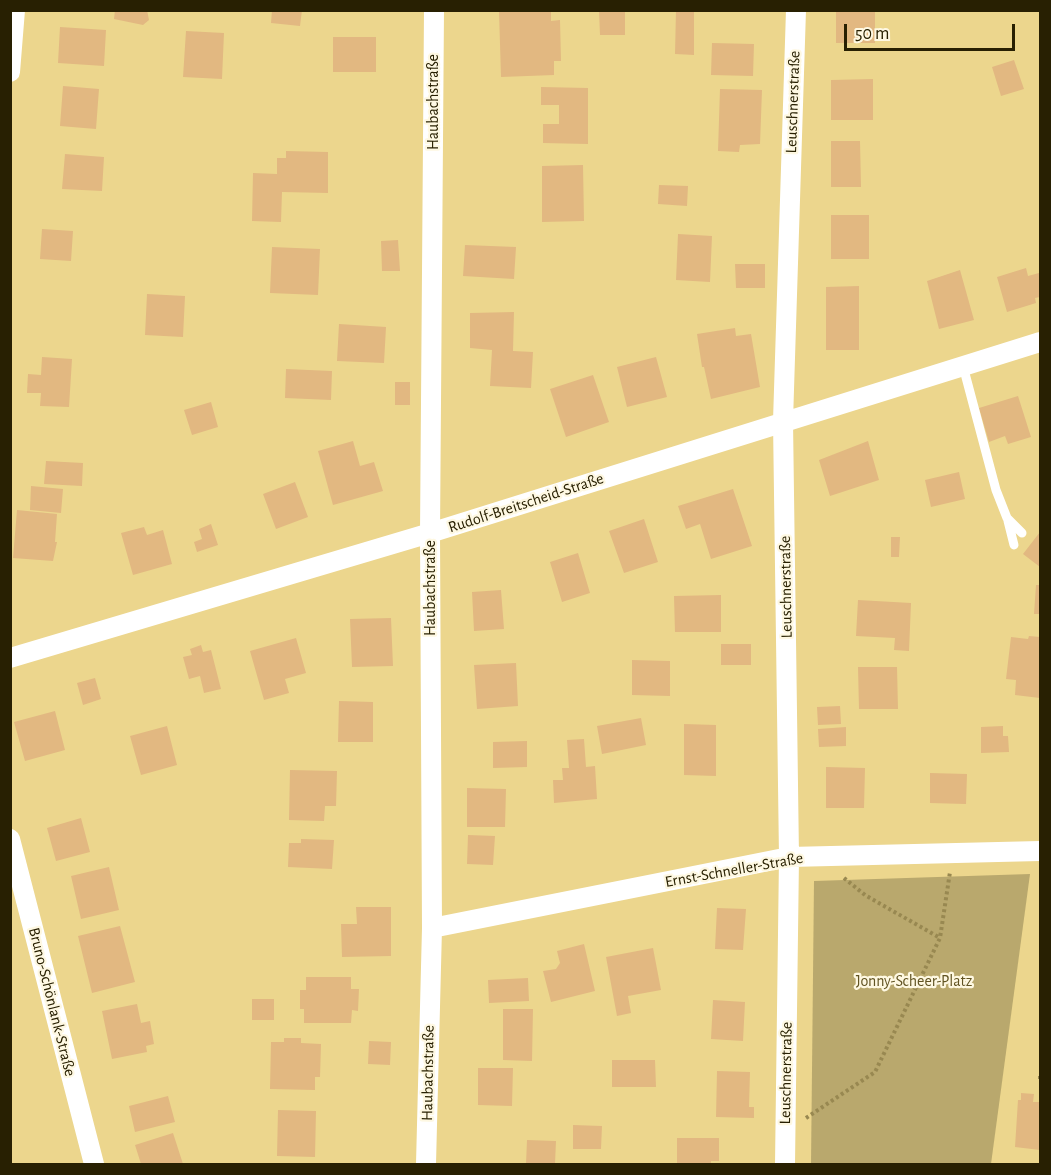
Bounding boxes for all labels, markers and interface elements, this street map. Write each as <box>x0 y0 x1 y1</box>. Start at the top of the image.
scale bar <box>847 12 1018 50</box>
text: 50 m <box>855 25 889 43</box>
street label: Leuschnerstraße <box>782 50 804 154</box>
street label: Haubachstraße <box>423 54 443 150</box>
street label: Rudolf-Breitscheid-Straße <box>446 469 606 537</box>
street label: Leuschnerstraße <box>776 536 796 638</box>
street label: Haubachstraße <box>420 540 440 636</box>
street label: Ernst-Schneller-Straße <box>663 848 805 892</box>
street label: Bruno-Schönlank-Straße <box>24 926 80 1078</box>
park label: Jonny-Scheer-Platz <box>856 971 972 991</box>
street label: Leuschnerstraße <box>776 1022 796 1124</box>
street label: Haubachstraße <box>418 1025 438 1121</box>

